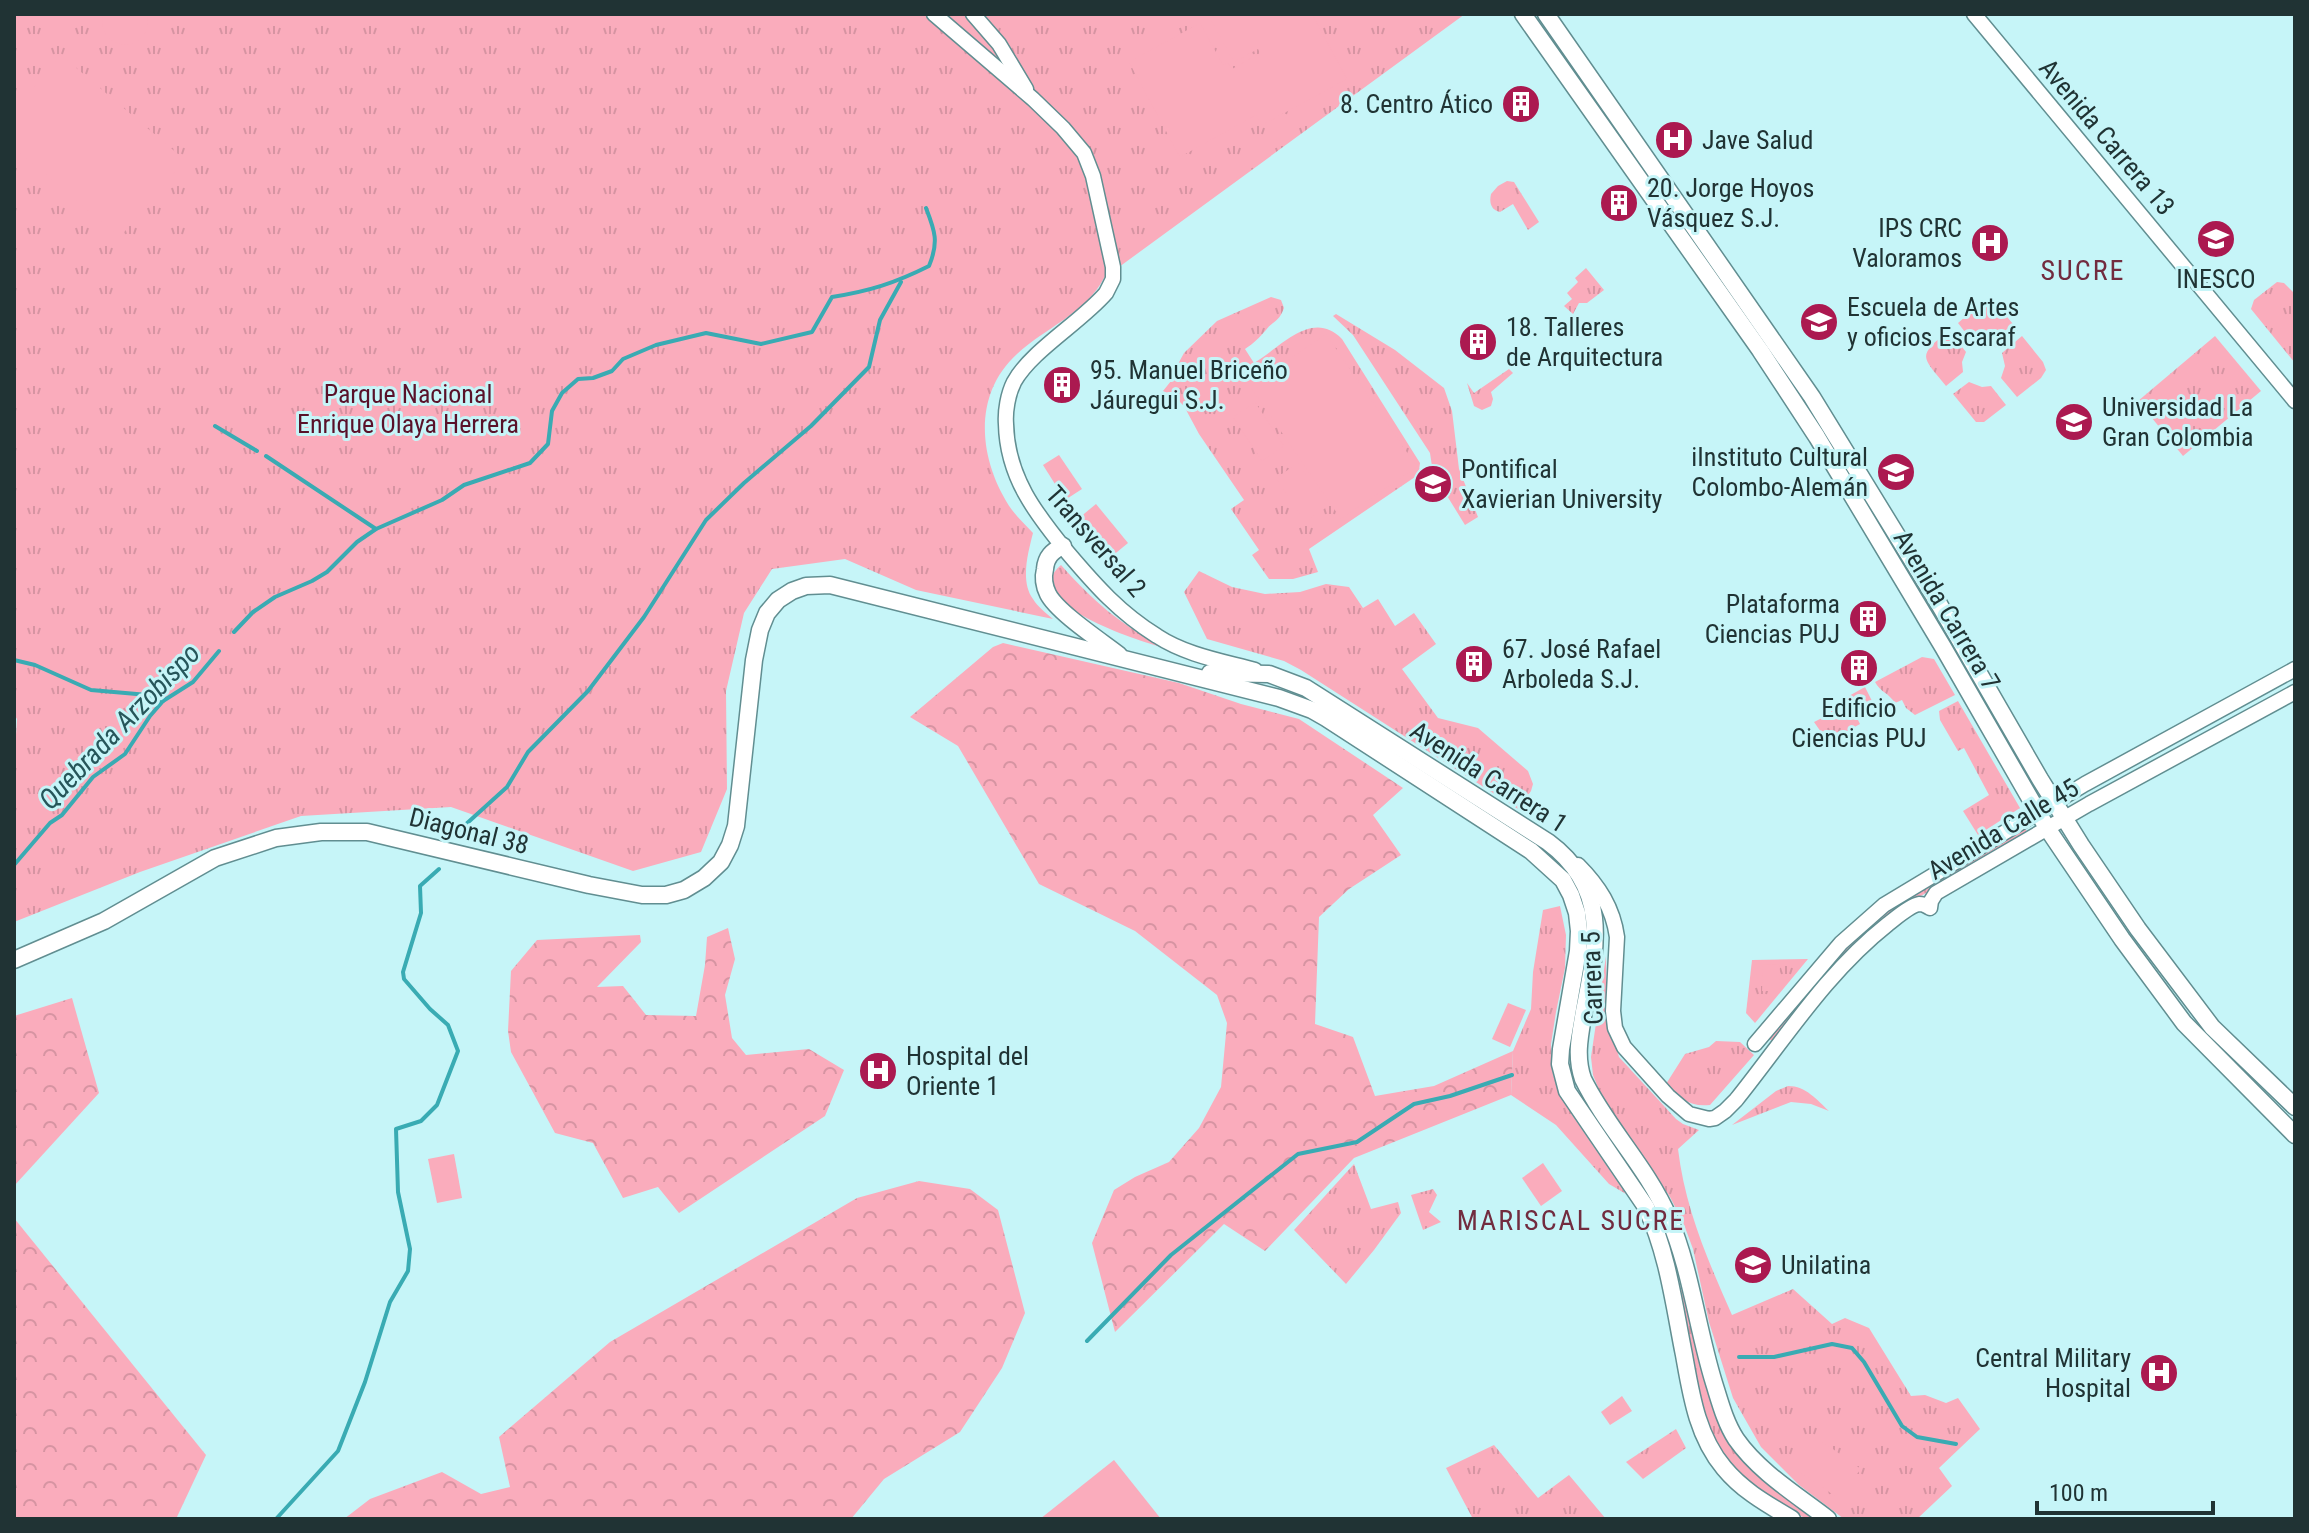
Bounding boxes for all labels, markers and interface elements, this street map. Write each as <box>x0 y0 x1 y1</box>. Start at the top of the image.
street label: Avenida Carrera 13 <box>2033 53 2181 221</box>
building icon: 8. Centro Ático <box>1500 83 1542 125</box>
place label: 8. Centro Ático <box>1340 89 1493 119</box>
hospital icon: Jave Salud <box>1653 119 1695 161</box>
place label: Jave Salud <box>1702 125 1813 155</box>
place label: 20. Jorge Hoyos Vásquez S.J. <box>1647 173 1814 233</box>
building icon: 20. Jorge Hoyos Vásquez S.J. <box>1598 182 1640 224</box>
place label: IPS CRC Valoramos <box>1852 213 1962 273</box>
school or university icon: INESCO <box>2195 218 2237 260</box>
hospital icon: IPS CRC Valoramos <box>1969 222 2011 264</box>
district label: SUCRE <box>2041 254 2125 287</box>
place label: INESCO <box>2176 264 2256 294</box>
place label: Escuela de Artes y oficios Escaraf <box>1847 292 2019 352</box>
school or university icon: Escuela de Artes y oficios Escaraf <box>1798 301 1840 343</box>
place label: 18. Talleres de Arquitectura <box>1506 312 1663 372</box>
building icon: 18. Talleres de Arquitectura <box>1457 321 1499 363</box>
place label: 95. Manuel Briceño Jáuregui S.J. <box>1090 355 1288 415</box>
building icon: 95. Manuel Briceño Jáuregui S.J. <box>1041 364 1083 406</box>
park label: Parque Nacional Enrique Olaya Herrera <box>297 379 519 439</box>
place label: Universidad La Gran Colombia <box>2102 392 2253 452</box>
school or university icon: Universidad La Gran Colombia <box>2053 401 2095 443</box>
place label: iInstituto Cultural Colombo-Alemán <box>1691 442 1868 502</box>
school or university icon: iInstituto Cultural Colombo-Alemán <box>1875 451 1917 493</box>
place label: Pontifical Xavierian University <box>1461 454 1663 514</box>
school or university icon: Pontifical Xavierian University <box>1412 463 1454 505</box>
street label: Transversal 2 <box>1040 479 1152 603</box>
street label: Avenida Carrera 7 <box>1888 525 2006 695</box>
place label: Plataforma Ciencias PUJ <box>1705 589 1840 649</box>
building icon: Plataforma Ciencias PUJ <box>1847 598 1889 640</box>
place label: 67. José Rafael Arboleda S.J. <box>1502 634 1661 694</box>
water label: Quebrada Arzobispo <box>32 637 207 816</box>
building icon: 67. José Rafael Arboleda S.J. <box>1453 643 1495 685</box>
building icon: Edificio Ciencias PUJ <box>1838 647 1880 689</box>
place label: Edificio Ciencias PUJ <box>1791 693 1927 753</box>
street label: Avenida Carrera 1 <box>1405 715 1573 839</box>
street label: Avenida Calle 45 <box>1922 772 2084 886</box>
street label: Diagonal 38 <box>406 802 532 860</box>
street label: Carrera 5 <box>1575 931 1609 1025</box>
place label: Hospital del Oriente 1 <box>906 1041 1029 1101</box>
hospital icon: Hospital del Oriente 1 <box>857 1050 899 1092</box>
district label: MARISCAL SUCRE <box>1457 1204 1685 1237</box>
school or university icon: Unilatina <box>1732 1244 1774 1286</box>
place label: Unilatina <box>1781 1250 1871 1280</box>
place label: Central Military Hospital <box>1975 1343 2131 1403</box>
hospital icon: Central Military Hospital <box>2138 1352 2180 1394</box>
scale bar <box>2037 1465 2213 1515</box>
text: 100 m <box>2049 1479 2108 1507</box>

